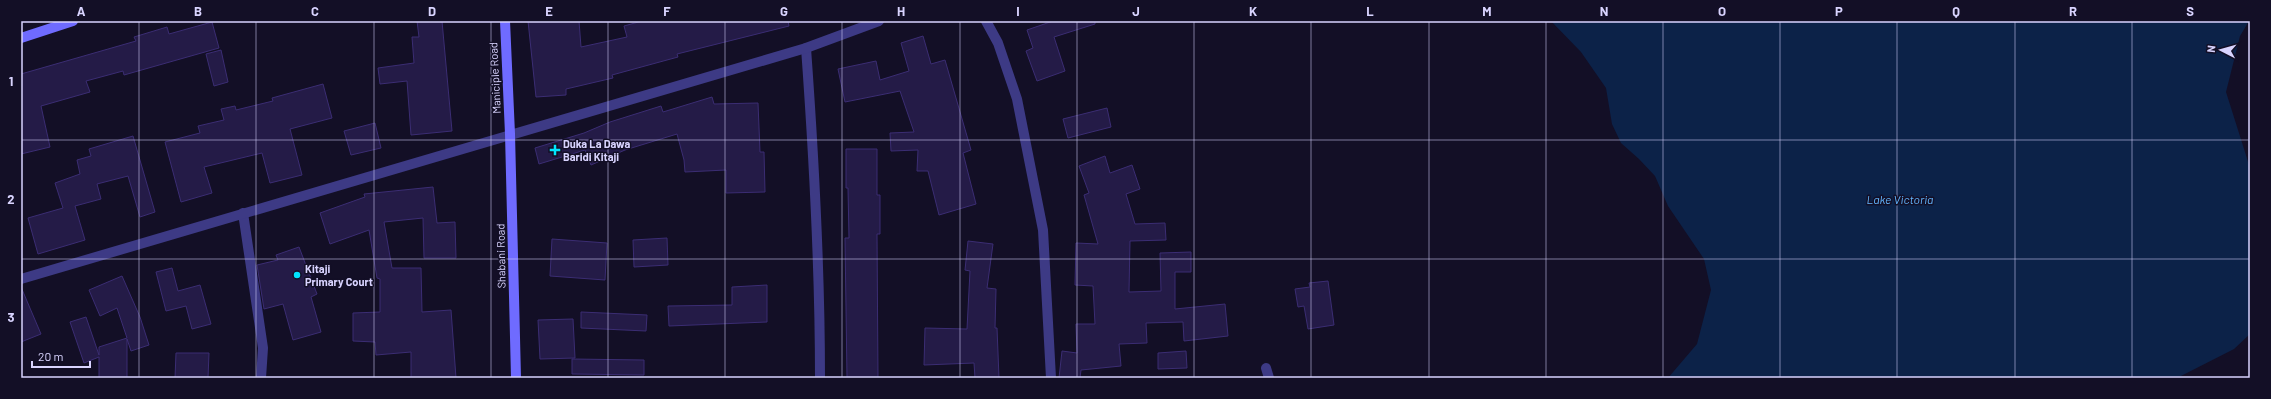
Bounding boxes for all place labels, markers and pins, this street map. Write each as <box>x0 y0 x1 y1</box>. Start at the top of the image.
place label: Duka La Dawa Baridi Kitaji <box>563 137 630 163</box>
marker: Duka La Dawa Baridi Kitaji <box>550 145 560 155</box>
place label: Kitaji Primary Court <box>305 262 373 288</box>
marker: Kitaji Primary Court <box>292 270 302 280</box>

